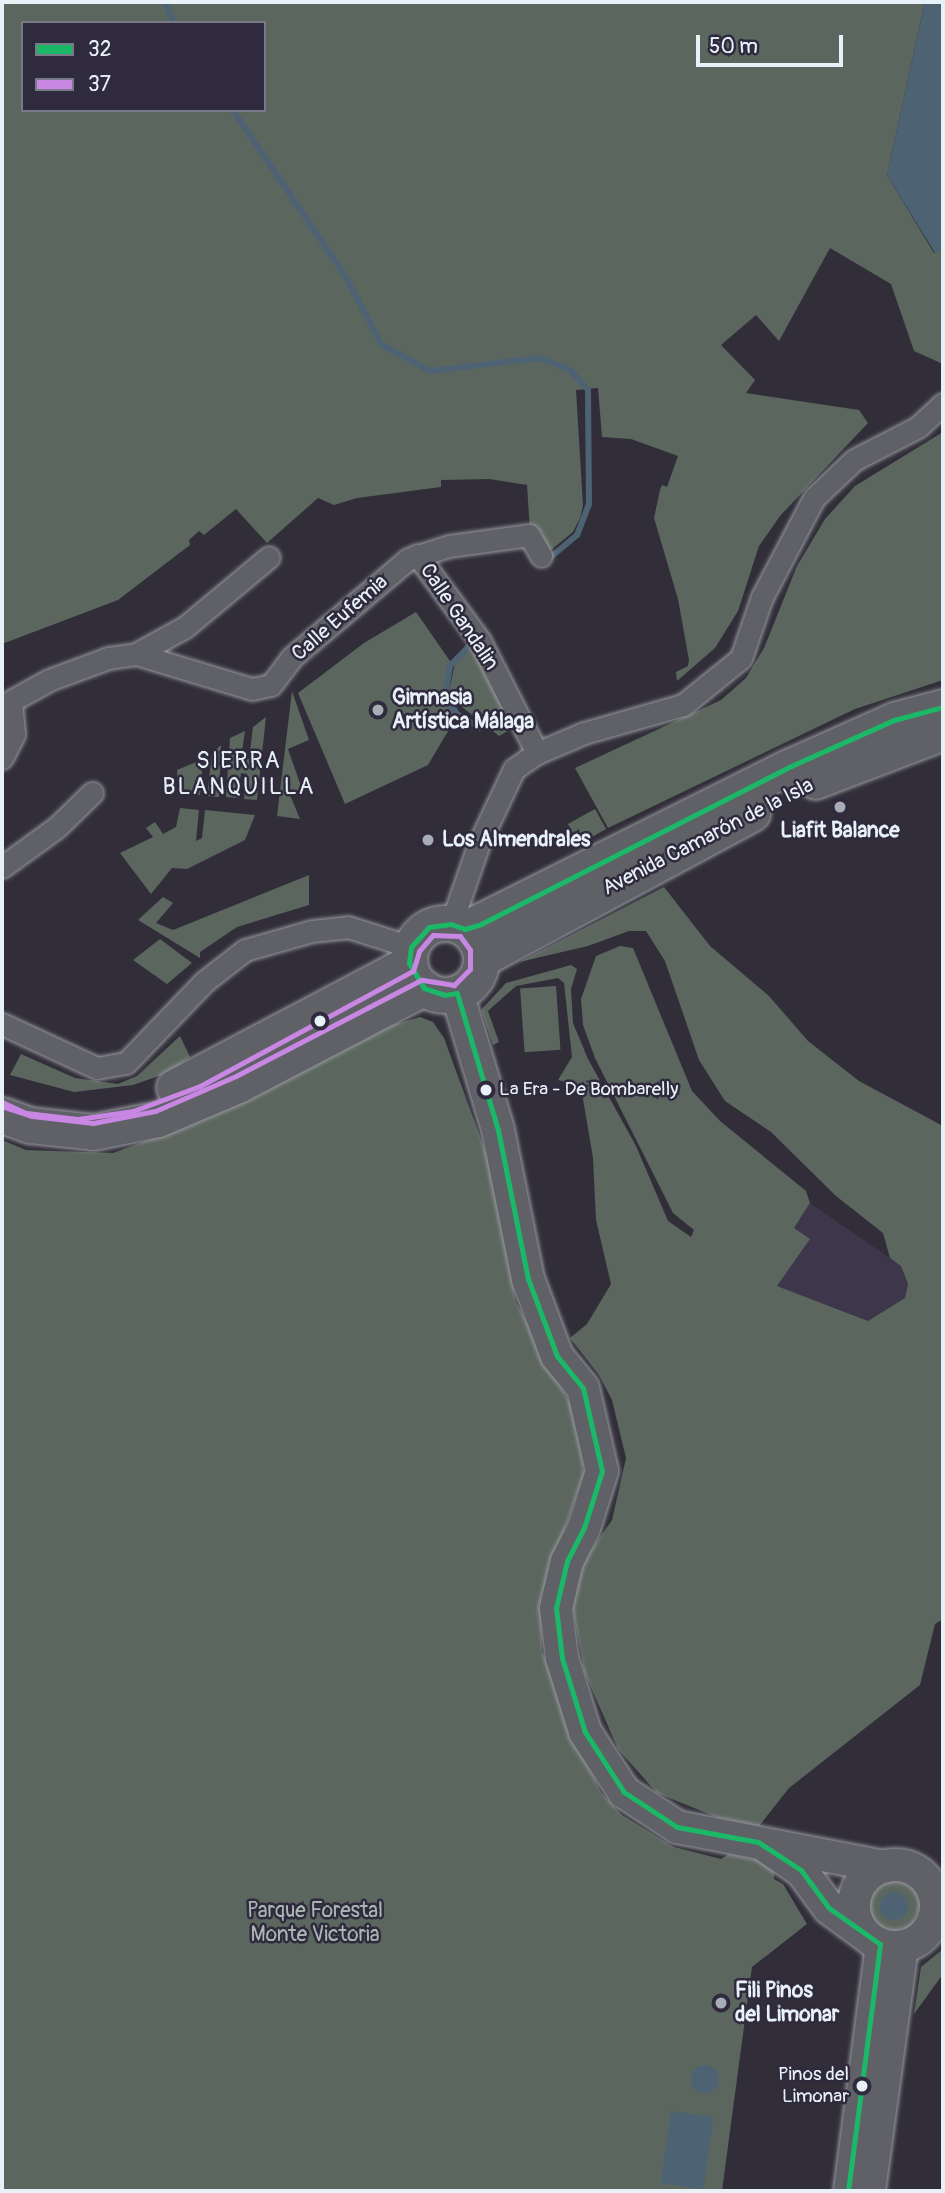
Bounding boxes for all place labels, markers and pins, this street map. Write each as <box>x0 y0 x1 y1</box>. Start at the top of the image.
place label: Gimnasia Artística Málaga <box>392 685 534 735</box>
marker: Gimnasia Artística Málaga <box>370 702 386 718</box>
marker: Liafit Balance <box>832 799 848 815</box>
place label: Liafit Balance <box>780 818 900 844</box>
place label: Los Almendrales <box>442 827 590 853</box>
marker: Los Almendrales <box>420 832 436 848</box>
unlabelled marker <box>313 1014 327 1028</box>
place label: La Era - De Bombarelly <box>499 1079 678 1101</box>
marker: La Era - De Bombarelly <box>479 1083 493 1097</box>
place label: Fili Pinos del Limonar <box>735 1978 839 2028</box>
marker: Fili Pinos del Limonar <box>713 1995 729 2011</box>
place label: Pinos del Limonar <box>778 2064 849 2108</box>
marker: Pinos del Limonar <box>855 2079 869 2093</box>

